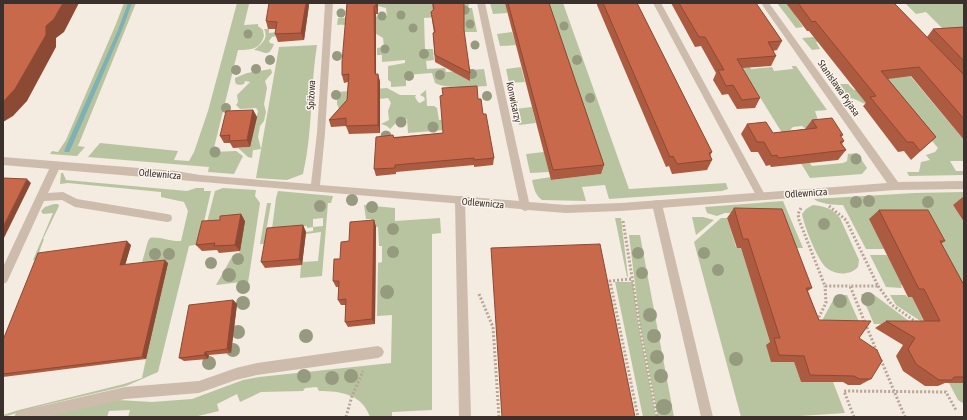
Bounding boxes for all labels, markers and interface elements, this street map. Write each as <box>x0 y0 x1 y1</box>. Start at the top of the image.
street label: Stanisława Pyjasa <box>816 58 863 118</box>
street label: Spiżowa <box>305 79 317 110</box>
street label: Konwisarzy <box>504 81 524 123</box>
street label: Odlewnicza <box>138 167 182 181</box>
street label: Odlewnicza <box>784 186 828 200</box>
street label: Odlewnicza <box>461 196 505 210</box>

